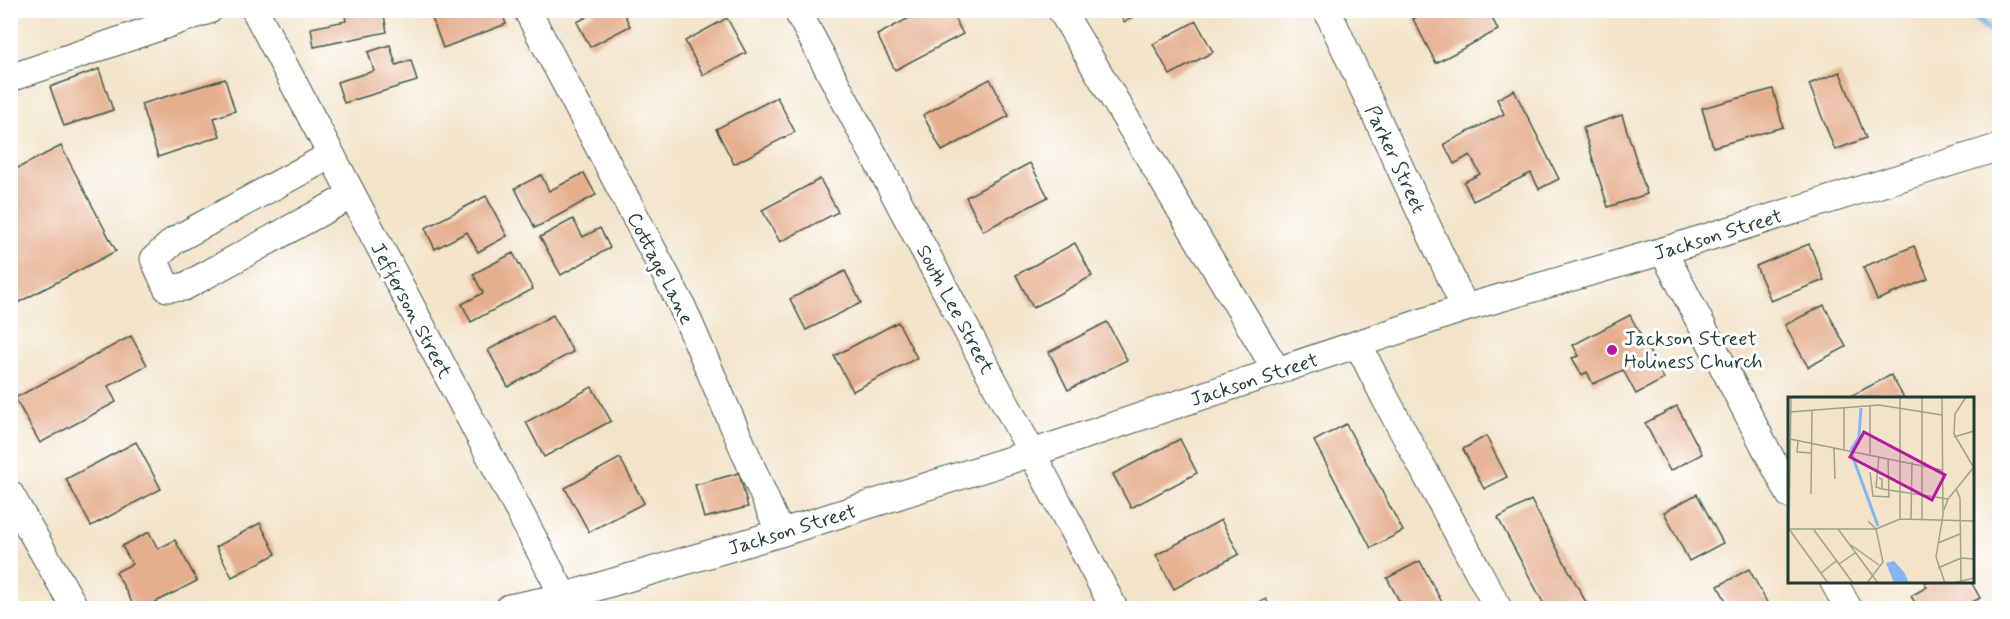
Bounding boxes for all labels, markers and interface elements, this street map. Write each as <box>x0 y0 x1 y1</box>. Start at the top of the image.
street label: Parker Street <box>1358 101 1431 218</box>
street label: Jackson Street <box>1651 203 1786 268</box>
street label: Cottage Lane <box>620 208 700 330</box>
street label: Jefferson Street <box>363 238 458 384</box>
street label: South Lee Street <box>909 240 1000 379</box>
place label: Jackson Street Holiness Church <box>1624 326 1763 376</box>
marker: Jackson Street Holiness Church <box>1605 343 1619 357</box>
street label: Jackson Street <box>1187 347 1322 414</box>
inset map <box>1788 397 1974 583</box>
street label: Jackson Street <box>725 498 860 563</box>

